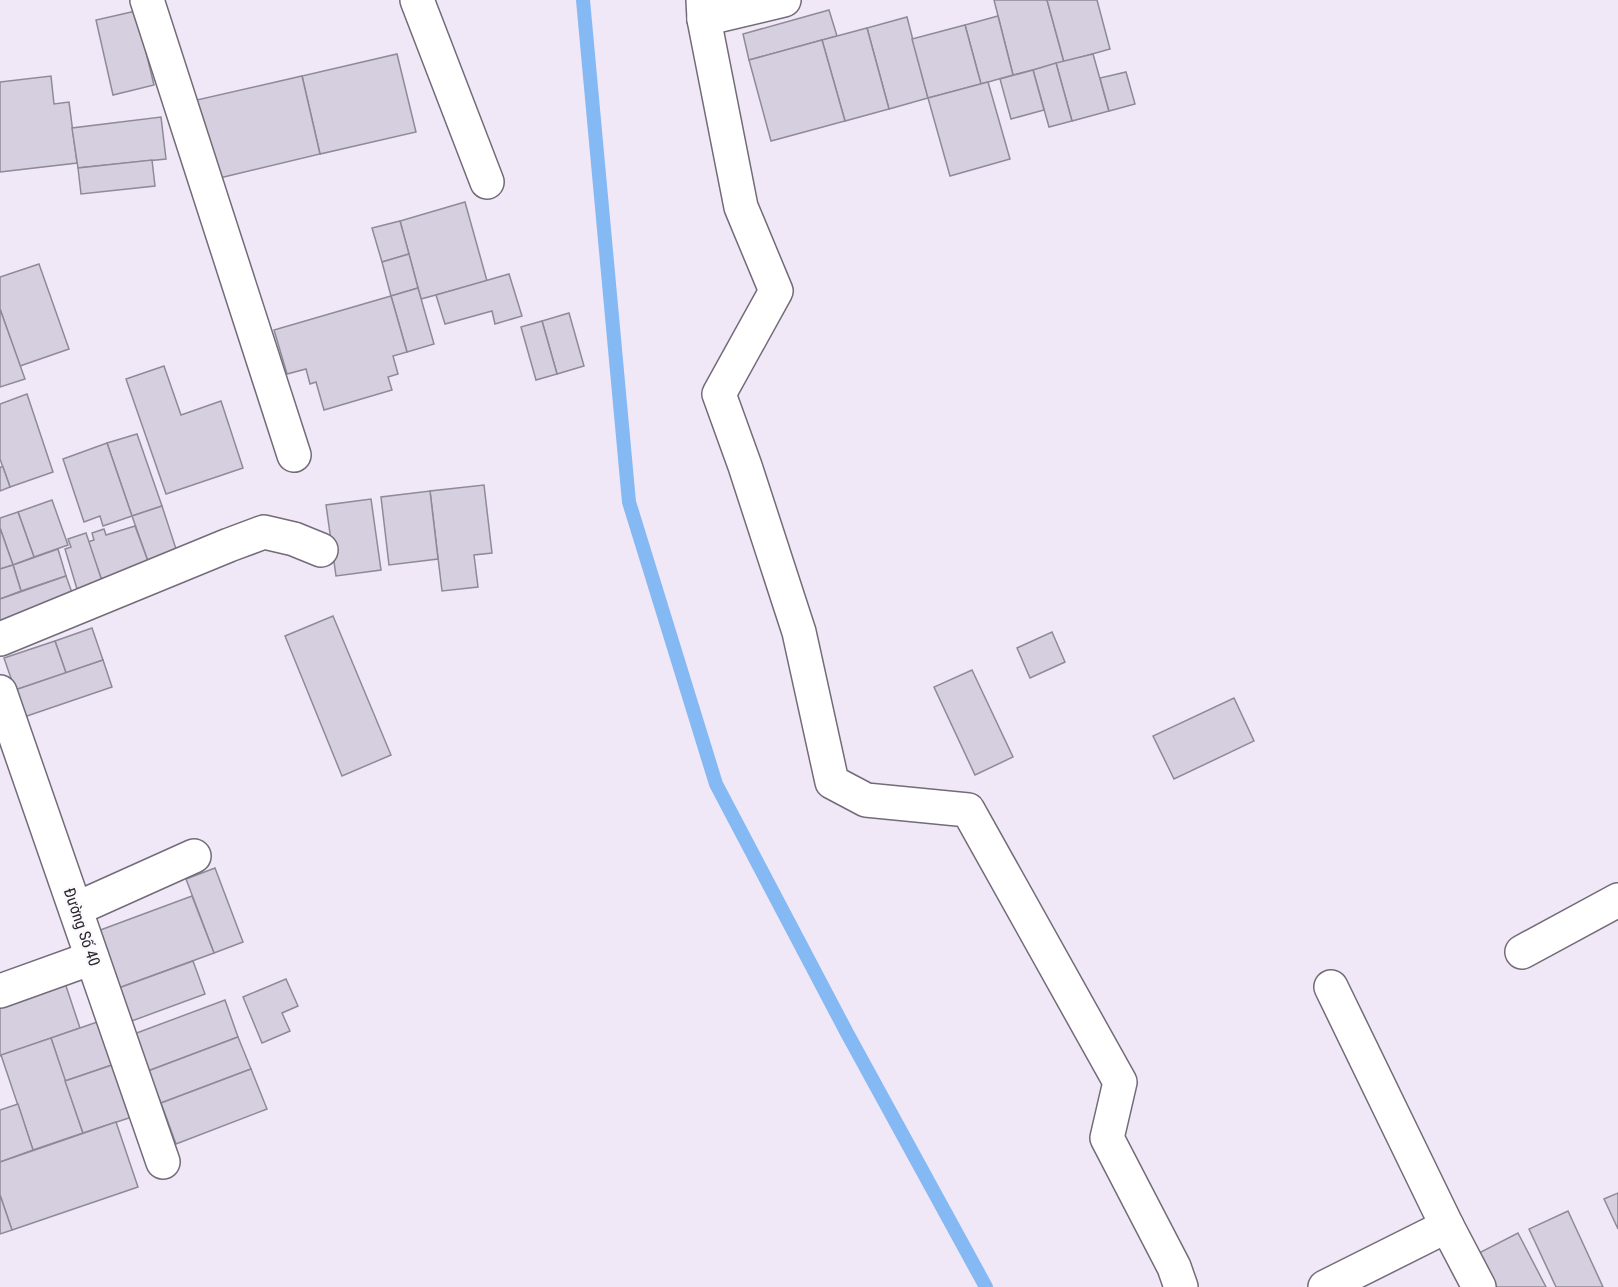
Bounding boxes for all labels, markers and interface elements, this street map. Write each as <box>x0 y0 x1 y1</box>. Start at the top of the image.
street label: Đường Số 40 <box>60 885 104 969</box>

